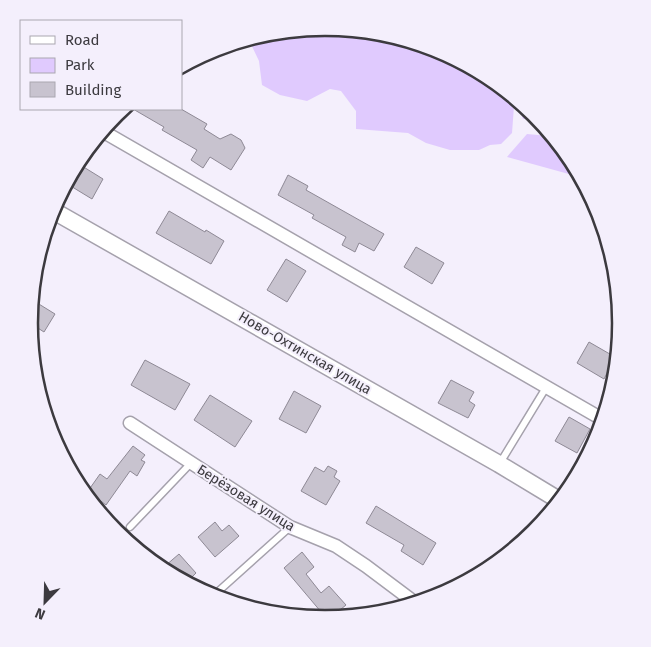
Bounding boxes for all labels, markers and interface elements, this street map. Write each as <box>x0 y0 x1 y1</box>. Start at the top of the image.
legend <box>20 20 182 110</box>
text: Road <box>65 31 100 49</box>
text: Park <box>65 56 95 74</box>
text: Building <box>65 81 121 99</box>
street label: Ново-Охтинская улица <box>236 308 374 398</box>
street label: Берёзовая улица <box>194 461 298 535</box>
north arrow <box>20 577 70 627</box>
text: N <box>33 604 48 623</box>

